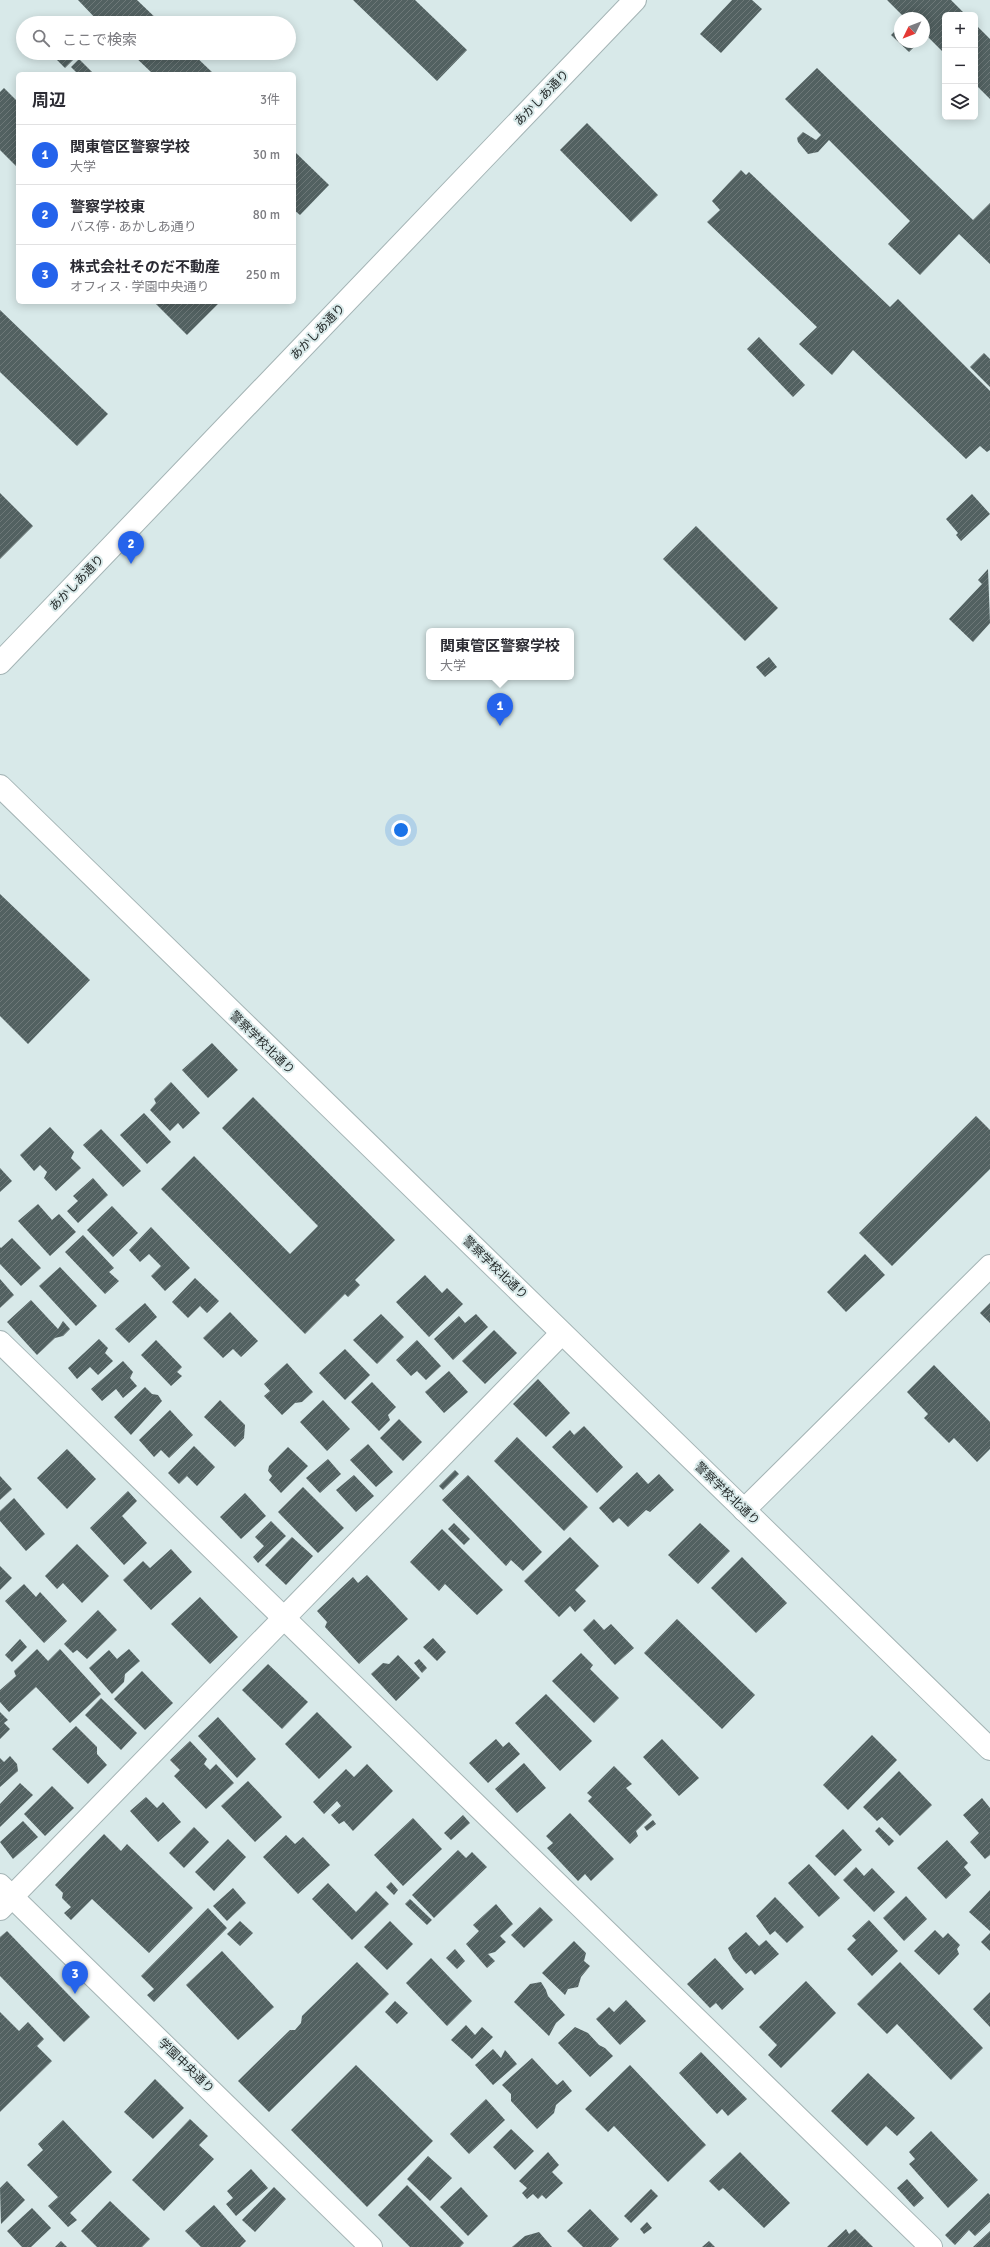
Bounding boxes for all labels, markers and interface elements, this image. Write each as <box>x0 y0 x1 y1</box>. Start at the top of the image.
north arrow <box>894 12 930 48</box>
map controls <box>942 12 978 120</box>
button: + <box>942 12 978 48</box>
search box <box>16 16 296 60</box>
icon: search <box>30 27 52 49</box>
text: ここで検索 <box>62 31 137 49</box>
button: − <box>942 48 978 84</box>
street label: あかしあ通り <box>512 67 572 129</box>
button: layers <box>942 84 978 120</box>
text: 周辺 <box>32 90 66 111</box>
text: 3件 <box>260 92 280 108</box>
text: 関東管区警察学校 <box>70 138 190 156</box>
text: 1 <box>41 147 49 163</box>
text: 30 m <box>253 147 280 163</box>
text: 大学 <box>70 159 96 175</box>
text: 警察学校東 <box>70 198 145 216</box>
text: 2 <box>41 207 49 223</box>
text: 80 m <box>253 207 280 223</box>
text: バス停 · あかしあ通り <box>70 219 197 235</box>
text: 株式会社そのだ不動産 <box>70 258 220 276</box>
text: 3 <box>41 267 49 283</box>
text: 250 m <box>246 267 280 283</box>
text: オフィス · 学園中央通り <box>70 279 209 295</box>
street label: あかしあ通り <box>288 301 348 363</box>
pin: 2 <box>118 531 144 564</box>
street label: あかしあ通り <box>47 552 107 614</box>
popup <box>426 628 574 680</box>
text: 関東管区警察学校 <box>440 637 560 655</box>
text: 大学 <box>440 658 466 674</box>
pin: 1 <box>487 693 513 726</box>
your location <box>391 820 411 840</box>
street label: 警察学校北通り <box>227 1008 297 1078</box>
street label: 警察学校北通り <box>460 1233 530 1303</box>
street label: 警察学校北通り <box>692 1459 762 1529</box>
pin: 3 <box>62 1961 88 1994</box>
street label: 学園中央通り <box>155 2036 217 2096</box>

